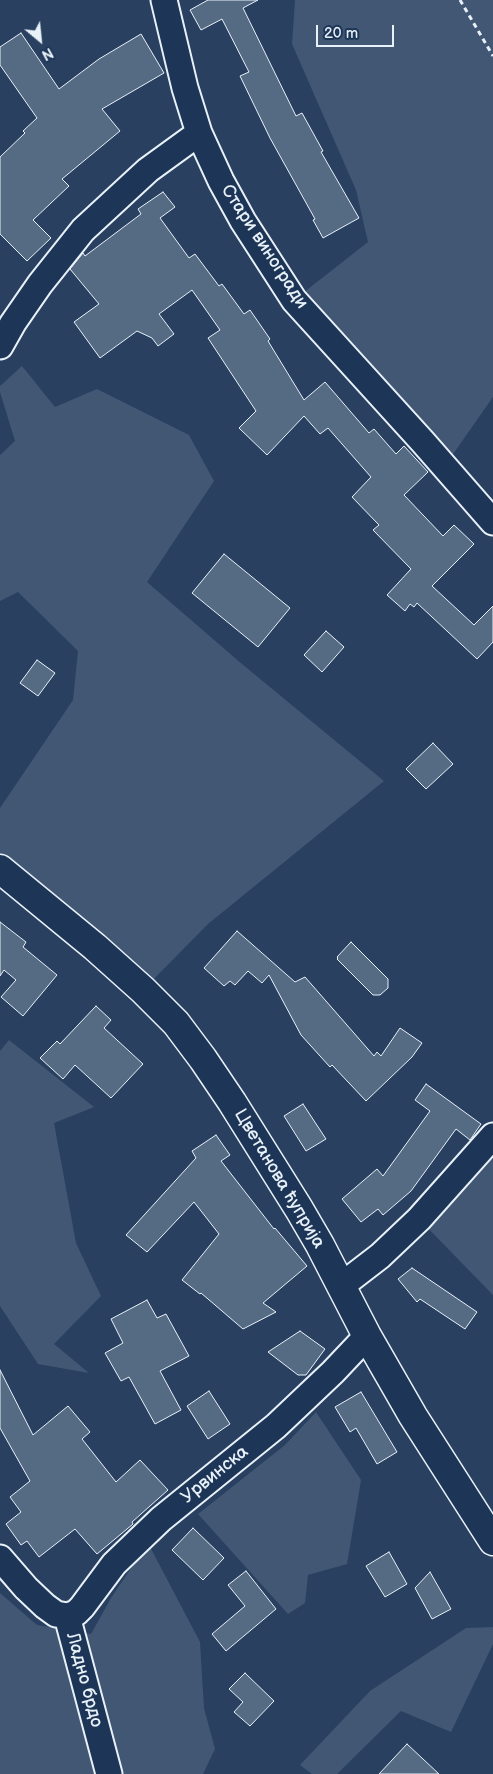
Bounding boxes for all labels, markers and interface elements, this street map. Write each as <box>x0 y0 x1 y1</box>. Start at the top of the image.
north arrow <box>15 15 65 65</box>
scale bar <box>318 15 396 47</box>
text: 20 m <box>324 24 358 43</box>
text: N <box>39 44 56 64</box>
street label: Стари виногради <box>216 181 312 313</box>
street label: Цветанова ћуприја <box>229 1105 329 1253</box>
street label: Урвинска <box>177 1441 253 1509</box>
street label: Ладно брдо <box>61 1630 107 1730</box>

